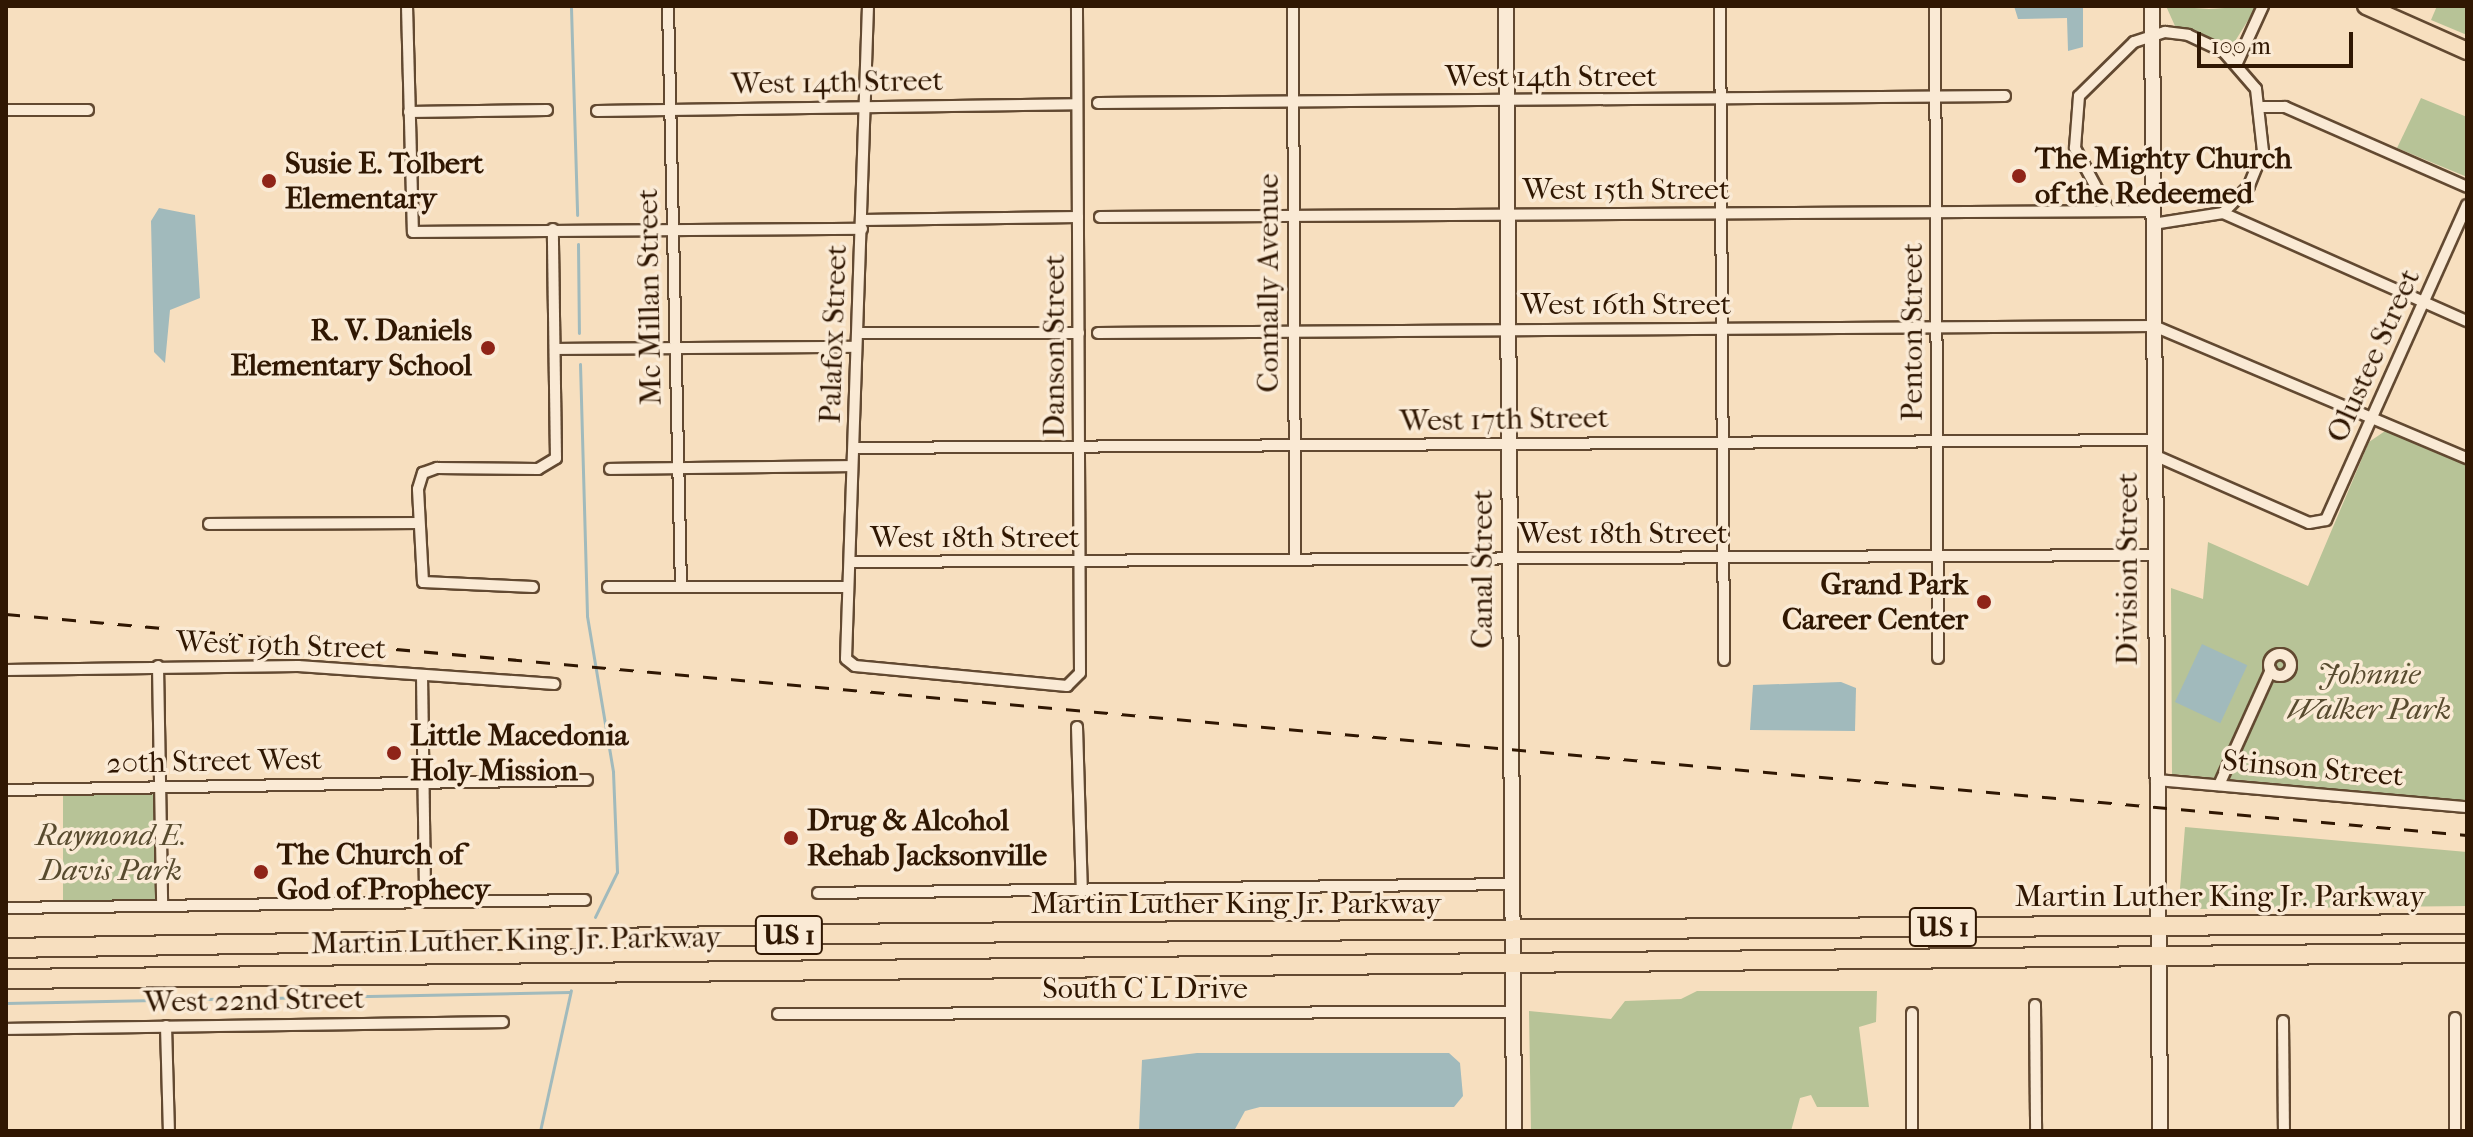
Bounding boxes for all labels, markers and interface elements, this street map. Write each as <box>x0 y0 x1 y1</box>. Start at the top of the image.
scale bar <box>2201 16 2357 66</box>
text: 100 m <box>2211 32 2271 60</box>
street label: West 14th Street <box>1445 59 1657 95</box>
street label: West 14th Street <box>731 63 943 103</box>
place label: The Mighty Church of the Redeemed <box>2035 141 2292 212</box>
place label: Susie E. Tolbert Elementary <box>285 146 484 216</box>
marker: The Mighty Church of the Redeemed <box>2010 167 2028 185</box>
marker: Susie E. Tolbert Elementary <box>260 172 278 190</box>
street label: West 15th Street <box>1522 172 1730 208</box>
street label: Connally Avenue <box>1251 173 1287 393</box>
street label: Mc Millan Street <box>630 188 670 406</box>
street label: Penton Street <box>1895 243 1931 421</box>
street label: Palafox Street <box>813 244 855 424</box>
street label: Danson Street <box>1037 254 1073 438</box>
street label: Olustee Street <box>2320 264 2428 448</box>
street label: West 16th Street <box>1521 287 1731 323</box>
place label: R. V. Daniels Elementary School <box>230 313 472 384</box>
marker: R. V. Daniels Elementary School <box>479 339 497 357</box>
street label: West 17th Street <box>1399 400 1609 440</box>
street label: Division Street <box>2110 473 2146 665</box>
street label: Canal Street <box>1465 489 1501 649</box>
street label: West 18th Street <box>1518 516 1728 552</box>
street label: West 18th Street <box>870 520 1080 556</box>
place label: Grand Park Career Center <box>1782 567 1968 638</box>
marker: Grand Park Career Center <box>1975 593 1993 611</box>
street label: West 19th Street <box>175 624 387 668</box>
park label: Johnnie Walker Park <box>2287 657 2451 728</box>
place label: Little Macedonia Holy Mission <box>410 718 628 788</box>
street label: 20th Street West <box>106 742 322 782</box>
street label: Stinson Street <box>2221 743 2405 795</box>
marker: Little Macedonia Holy Mission <box>385 744 403 762</box>
place label: Drug & Alcohol Rehab Jacksonville <box>807 803 1047 874</box>
park label: Raymond E. Davis Park <box>36 818 186 888</box>
marker: Drug & Alcohol Rehab Jacksonville <box>782 829 800 847</box>
place label: The Church of God of Prophecy <box>277 837 490 908</box>
marker: The Church of God of Prophecy <box>252 863 270 881</box>
street label: Martin Luther King Jr. Parkway <box>2015 879 2425 915</box>
street label: Martin Luther King Jr. Parkway <box>1031 886 1441 922</box>
road number: US 1 <box>1907 903 1979 951</box>
road number: US 1 <box>753 911 825 959</box>
street label: Martin Luther King Jr. Parkway <box>311 919 721 963</box>
street label: South C L Drive <box>1042 971 1248 1007</box>
street label: West 22nd Street <box>143 981 365 1021</box>

